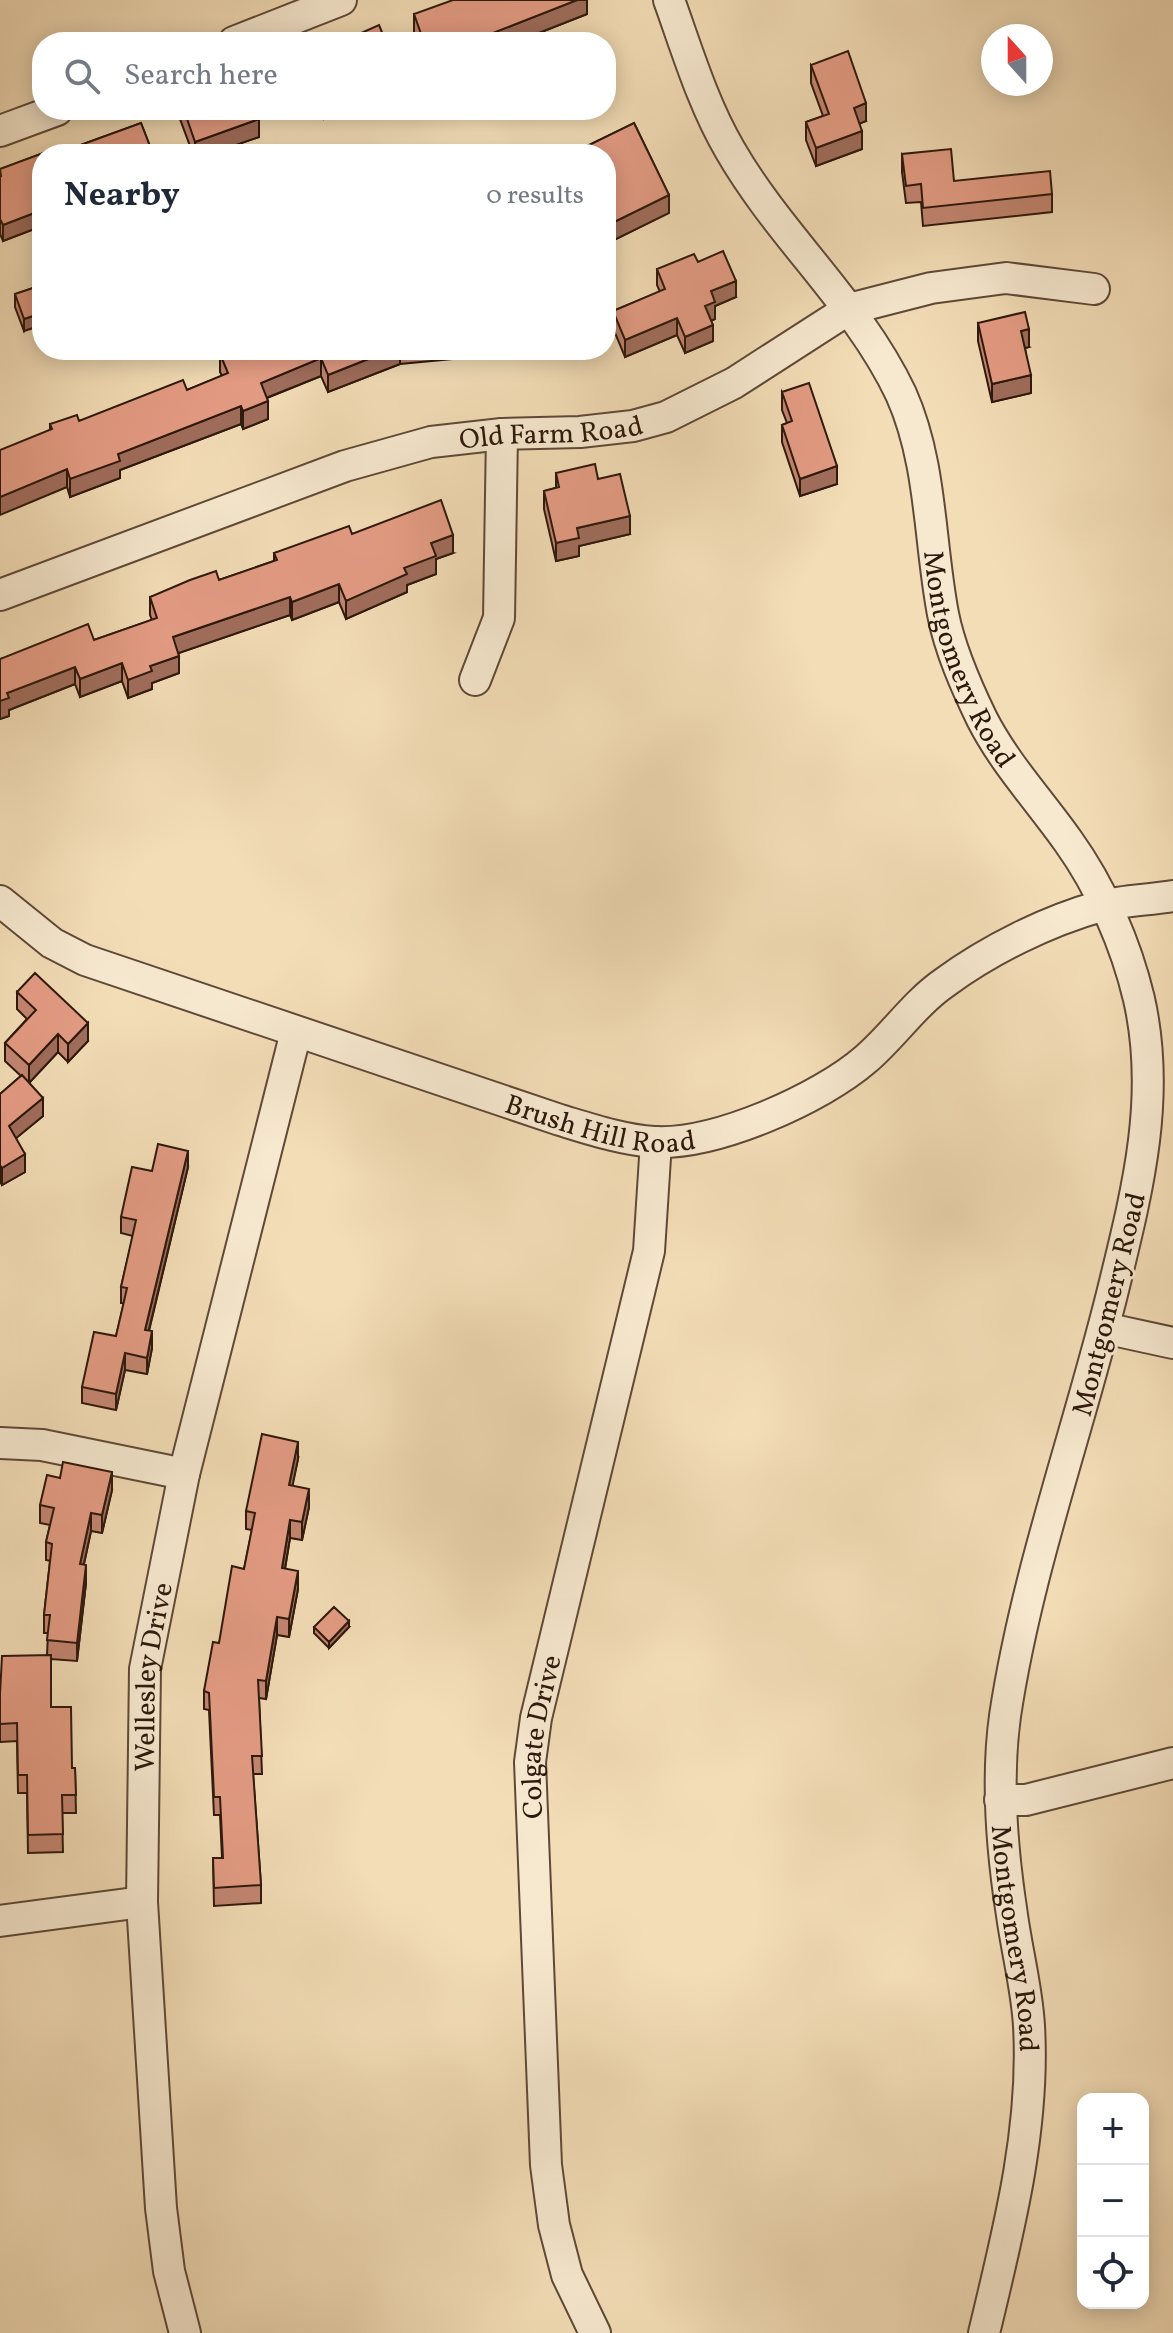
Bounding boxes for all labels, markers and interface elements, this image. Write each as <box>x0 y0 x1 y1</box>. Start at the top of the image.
north arrow <box>981 24 1053 96</box>
search box <box>32 32 616 120</box>
icon: search <box>60 54 104 98</box>
text: Search here <box>124 55 278 97</box>
text: Nearby <box>64 173 180 220</box>
text: 0 results <box>486 178 584 214</box>
street label: Old Farm Road <box>457 407 648 461</box>
street label: Montgomery Road <box>912 549 1024 776</box>
street label: Brush Hill Road <box>500 1086 698 1164</box>
street label: Montgomery Road <box>1064 1189 1157 1420</box>
street label: Wellesley Drive <box>127 1579 184 1772</box>
street label: Colgate Drive <box>513 1651 573 1820</box>
street label: Montgomery Road <box>980 1824 1047 2053</box>
map controls <box>1077 2093 1149 2309</box>
button: + <box>1077 2093 1149 2165</box>
button: − <box>1077 2165 1149 2237</box>
button: locate <box>1077 2237 1149 2309</box>

